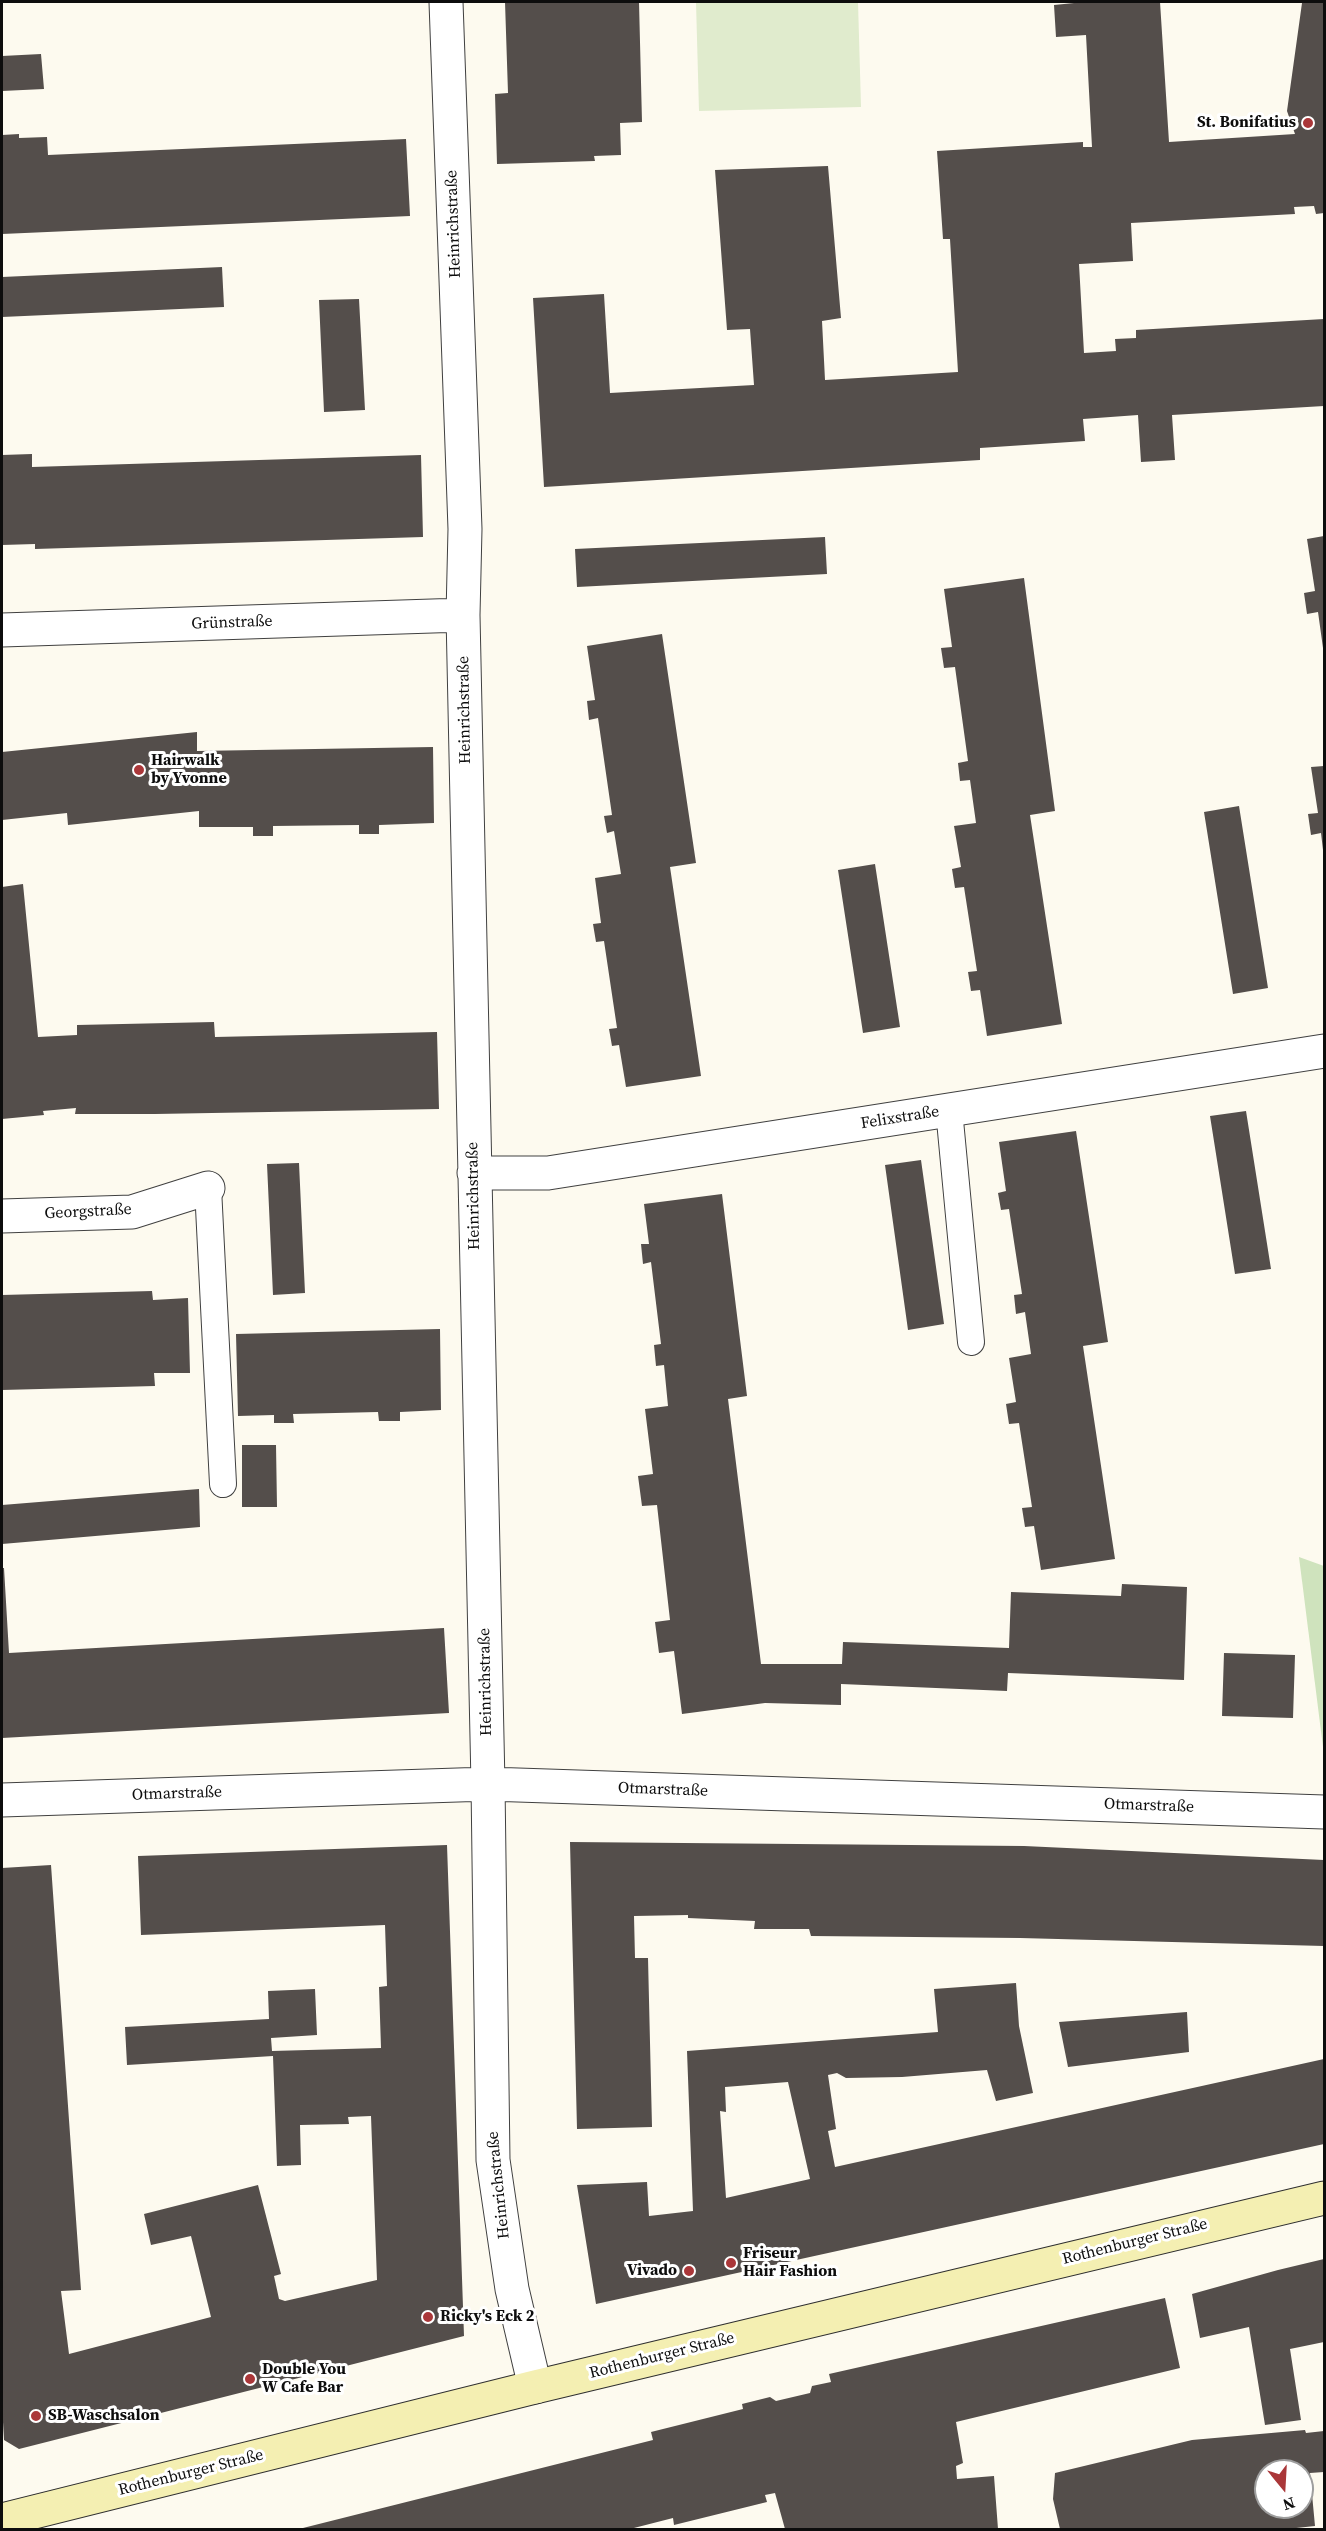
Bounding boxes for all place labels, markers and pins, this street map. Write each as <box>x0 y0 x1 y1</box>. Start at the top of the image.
place label: St. Bonifatius <box>1197 113 1296 133</box>
marker: St. Bonifatius <box>1301 116 1315 130</box>
place label: Hairwalk by Yvonne <box>151 751 227 789</box>
marker: Hairwalk by Yvonne <box>132 763 146 777</box>
place label: Friseur Hair Fashion <box>743 2244 837 2282</box>
marker: Friseur Hair Fashion <box>724 2256 738 2270</box>
place label: Vivado <box>627 2261 677 2281</box>
marker: Vivado <box>682 2264 696 2278</box>
place label: Ricky's Eck 2 <box>440 2307 534 2327</box>
marker: Ricky's Eck 2 <box>421 2310 435 2324</box>
place label: Double You W Cafe Bar <box>262 2360 346 2398</box>
marker: Double You W Cafe Bar <box>243 2372 257 2386</box>
place label: SB-Waschsalon <box>48 2406 160 2426</box>
marker: SB-Waschsalon <box>29 2409 43 2423</box>

